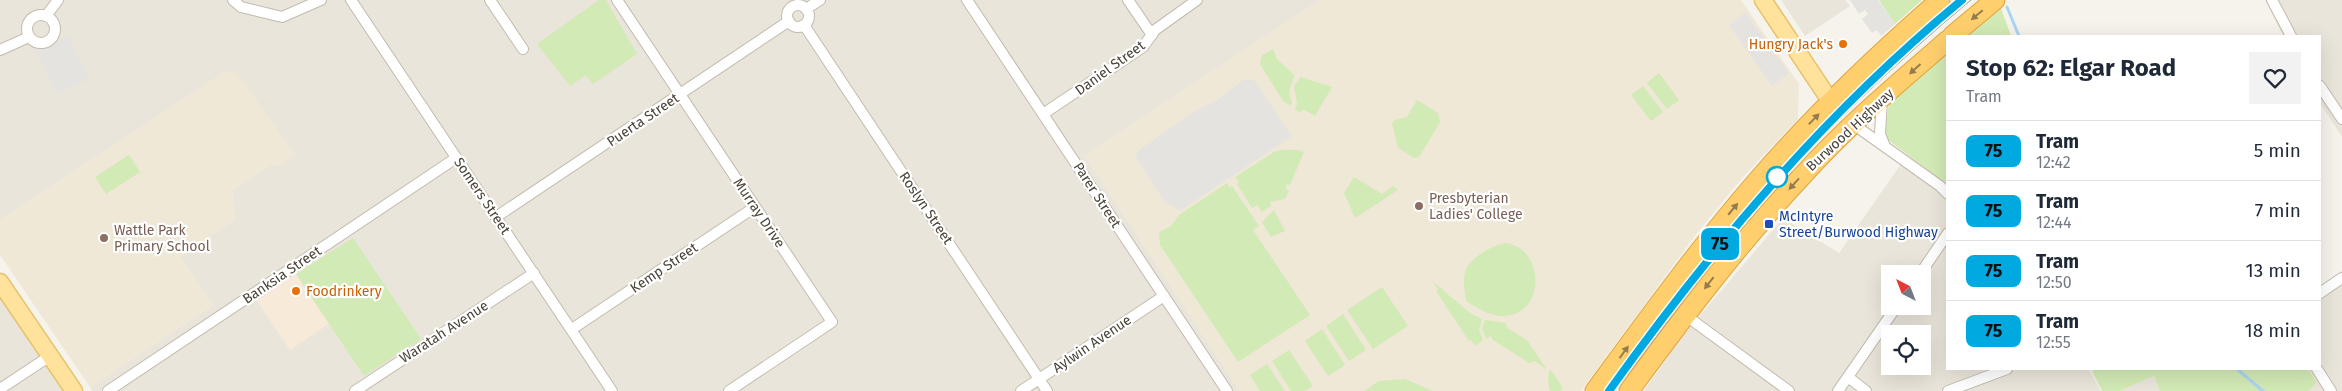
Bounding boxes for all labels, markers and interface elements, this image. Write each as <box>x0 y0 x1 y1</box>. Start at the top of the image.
one-way arrow <box>1971 9 1984 20</box>
street label: Daniel Street <box>1072 36 1149 99</box>
place label: Hungry Jack's <box>1749 36 1833 53</box>
marker: Hungry Jack's <box>1837 38 1849 50</box>
button: heart <box>2249 52 2301 104</box>
text: Stop 62: Elgar Road <box>1966 54 2176 82</box>
one-way arrow <box>1909 63 1921 75</box>
street label: Burwood Highway <box>1803 85 1897 175</box>
text: Tram <box>1966 87 2002 106</box>
street label: Puerta Street <box>604 89 683 150</box>
one-way arrow <box>1808 113 1820 125</box>
text: Tram <box>2036 130 2079 153</box>
text: 5 min <box>2254 139 2301 162</box>
text: 75 <box>1985 140 2002 162</box>
text: 12:42 <box>2036 153 2071 172</box>
street label: Somers Street <box>450 154 514 238</box>
street label: Parer Street <box>1070 159 1125 232</box>
unlabelled marker <box>1766 166 1788 188</box>
street label: Roslyn Street <box>896 169 957 248</box>
street label: Murray Drive <box>730 175 788 251</box>
one-way arrow <box>1788 177 1800 189</box>
place label: Presbyterian Ladies' College <box>1429 190 1523 223</box>
text: Tram <box>2036 190 2079 213</box>
text: 7 min <box>2255 199 2301 222</box>
marker: Presbyterian Ladies' College <box>1413 200 1425 212</box>
text: 75 <box>1985 200 2002 222</box>
one-way arrow <box>1728 203 1739 216</box>
place label: McIntyre Street/Burwood Highway <box>1779 208 1938 241</box>
text: 12:44 <box>2036 213 2072 232</box>
marker: McIntyre Street/Burwood Highway <box>1763 218 1775 230</box>
place label: Wattle Park Primary School <box>114 222 210 255</box>
line badge: 75 <box>1698 228 1742 260</box>
marker: Wattle Park Primary School <box>98 232 110 244</box>
text: 75 <box>1711 233 1729 255</box>
street label: Kemp Street <box>627 239 702 297</box>
street label: Banksia Street <box>239 242 325 308</box>
text: Tram <box>2036 250 2079 273</box>
text: 13 min <box>2245 259 2301 282</box>
text: 75 <box>1985 260 2002 282</box>
north arrow <box>1881 265 1931 315</box>
map controls <box>1881 265 1931 375</box>
text: 12:50 <box>2036 273 2072 292</box>
one-way arrow <box>1704 277 1714 290</box>
place label: Foodrinkery <box>306 283 382 300</box>
marker: Foodrinkery <box>290 285 302 297</box>
street label: Waratah Avenue <box>396 297 492 367</box>
text: Tram <box>2036 310 2079 333</box>
street label: Aylwin Avenue <box>1049 311 1135 377</box>
text: 18 min <box>2244 319 2301 342</box>
text: 75 <box>1985 320 2002 342</box>
button: locate <box>1881 325 1931 375</box>
text: 12:55 <box>2036 333 2071 352</box>
one-way arrow <box>1618 346 1629 359</box>

